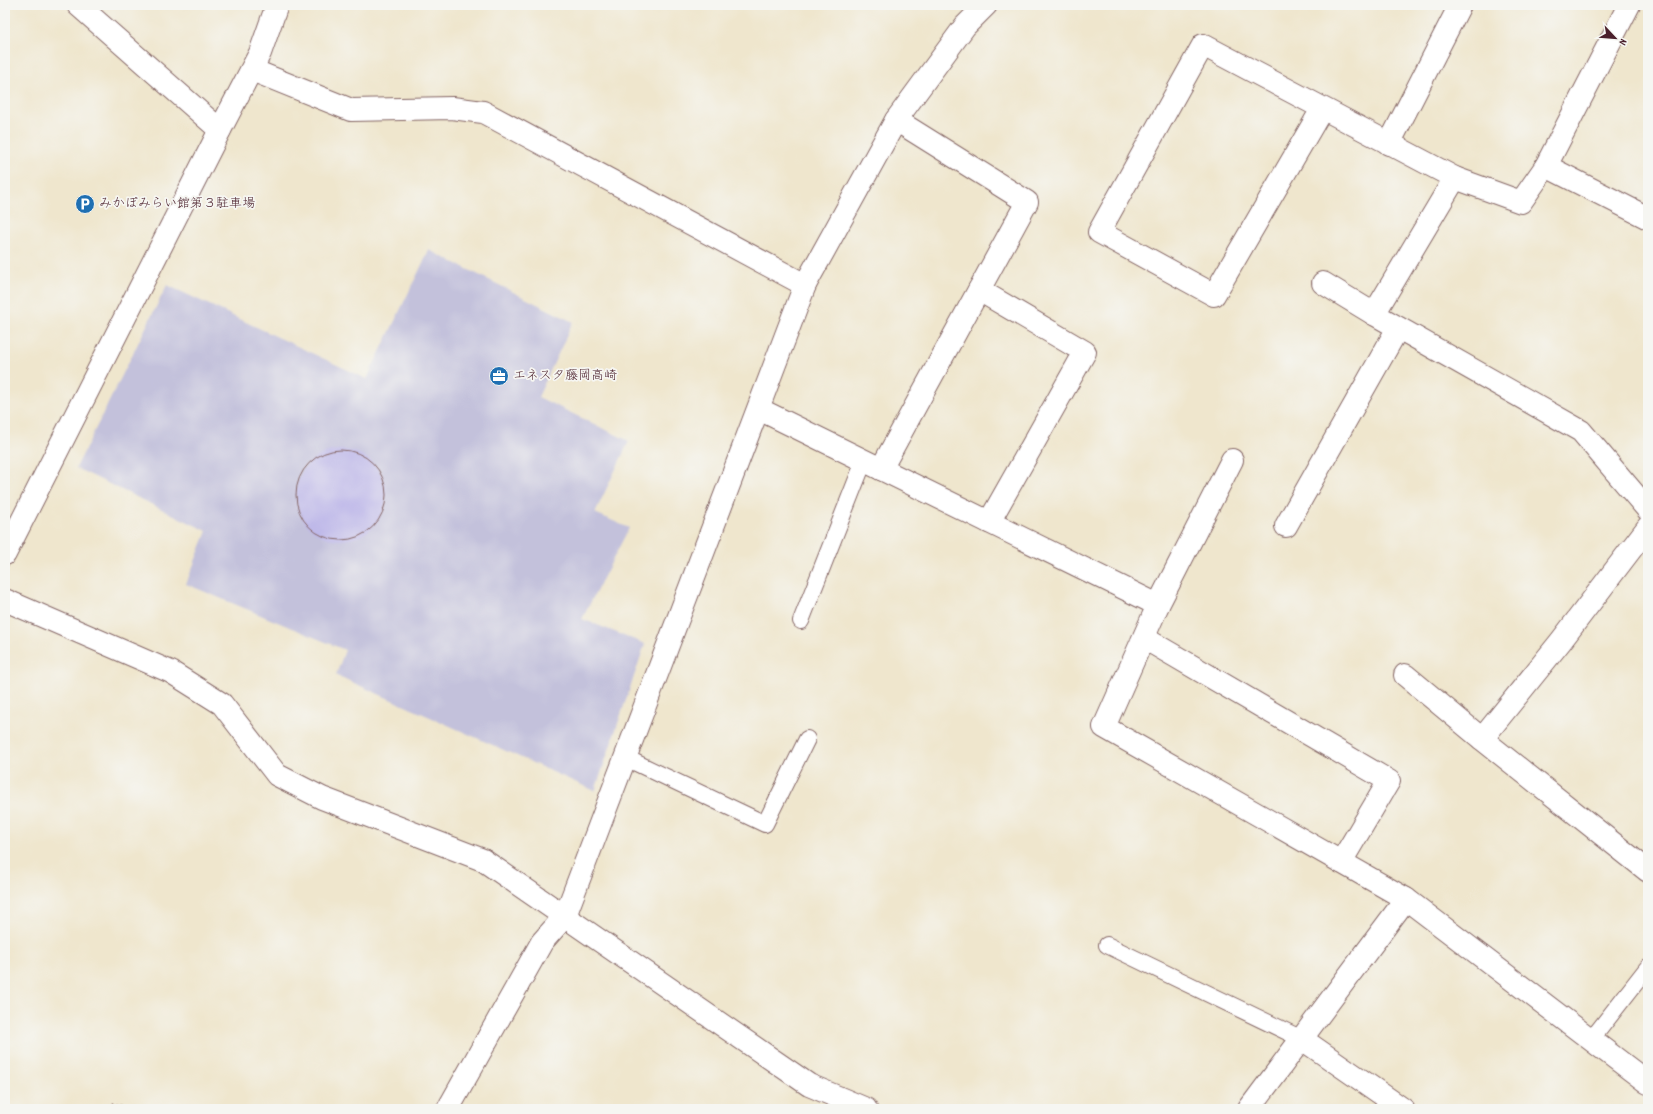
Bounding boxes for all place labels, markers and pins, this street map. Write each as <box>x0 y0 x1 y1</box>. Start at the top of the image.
parking icon: みかぼみらい館第３駐車場 <box>74 193 96 215</box>
place label: みかぼみらい館第３駐車場 <box>99 195 255 214</box>
office icon: エネスタ藤岡高崎 <box>488 365 510 387</box>
place label: エネスタ藤岡高崎 <box>513 367 617 386</box>

